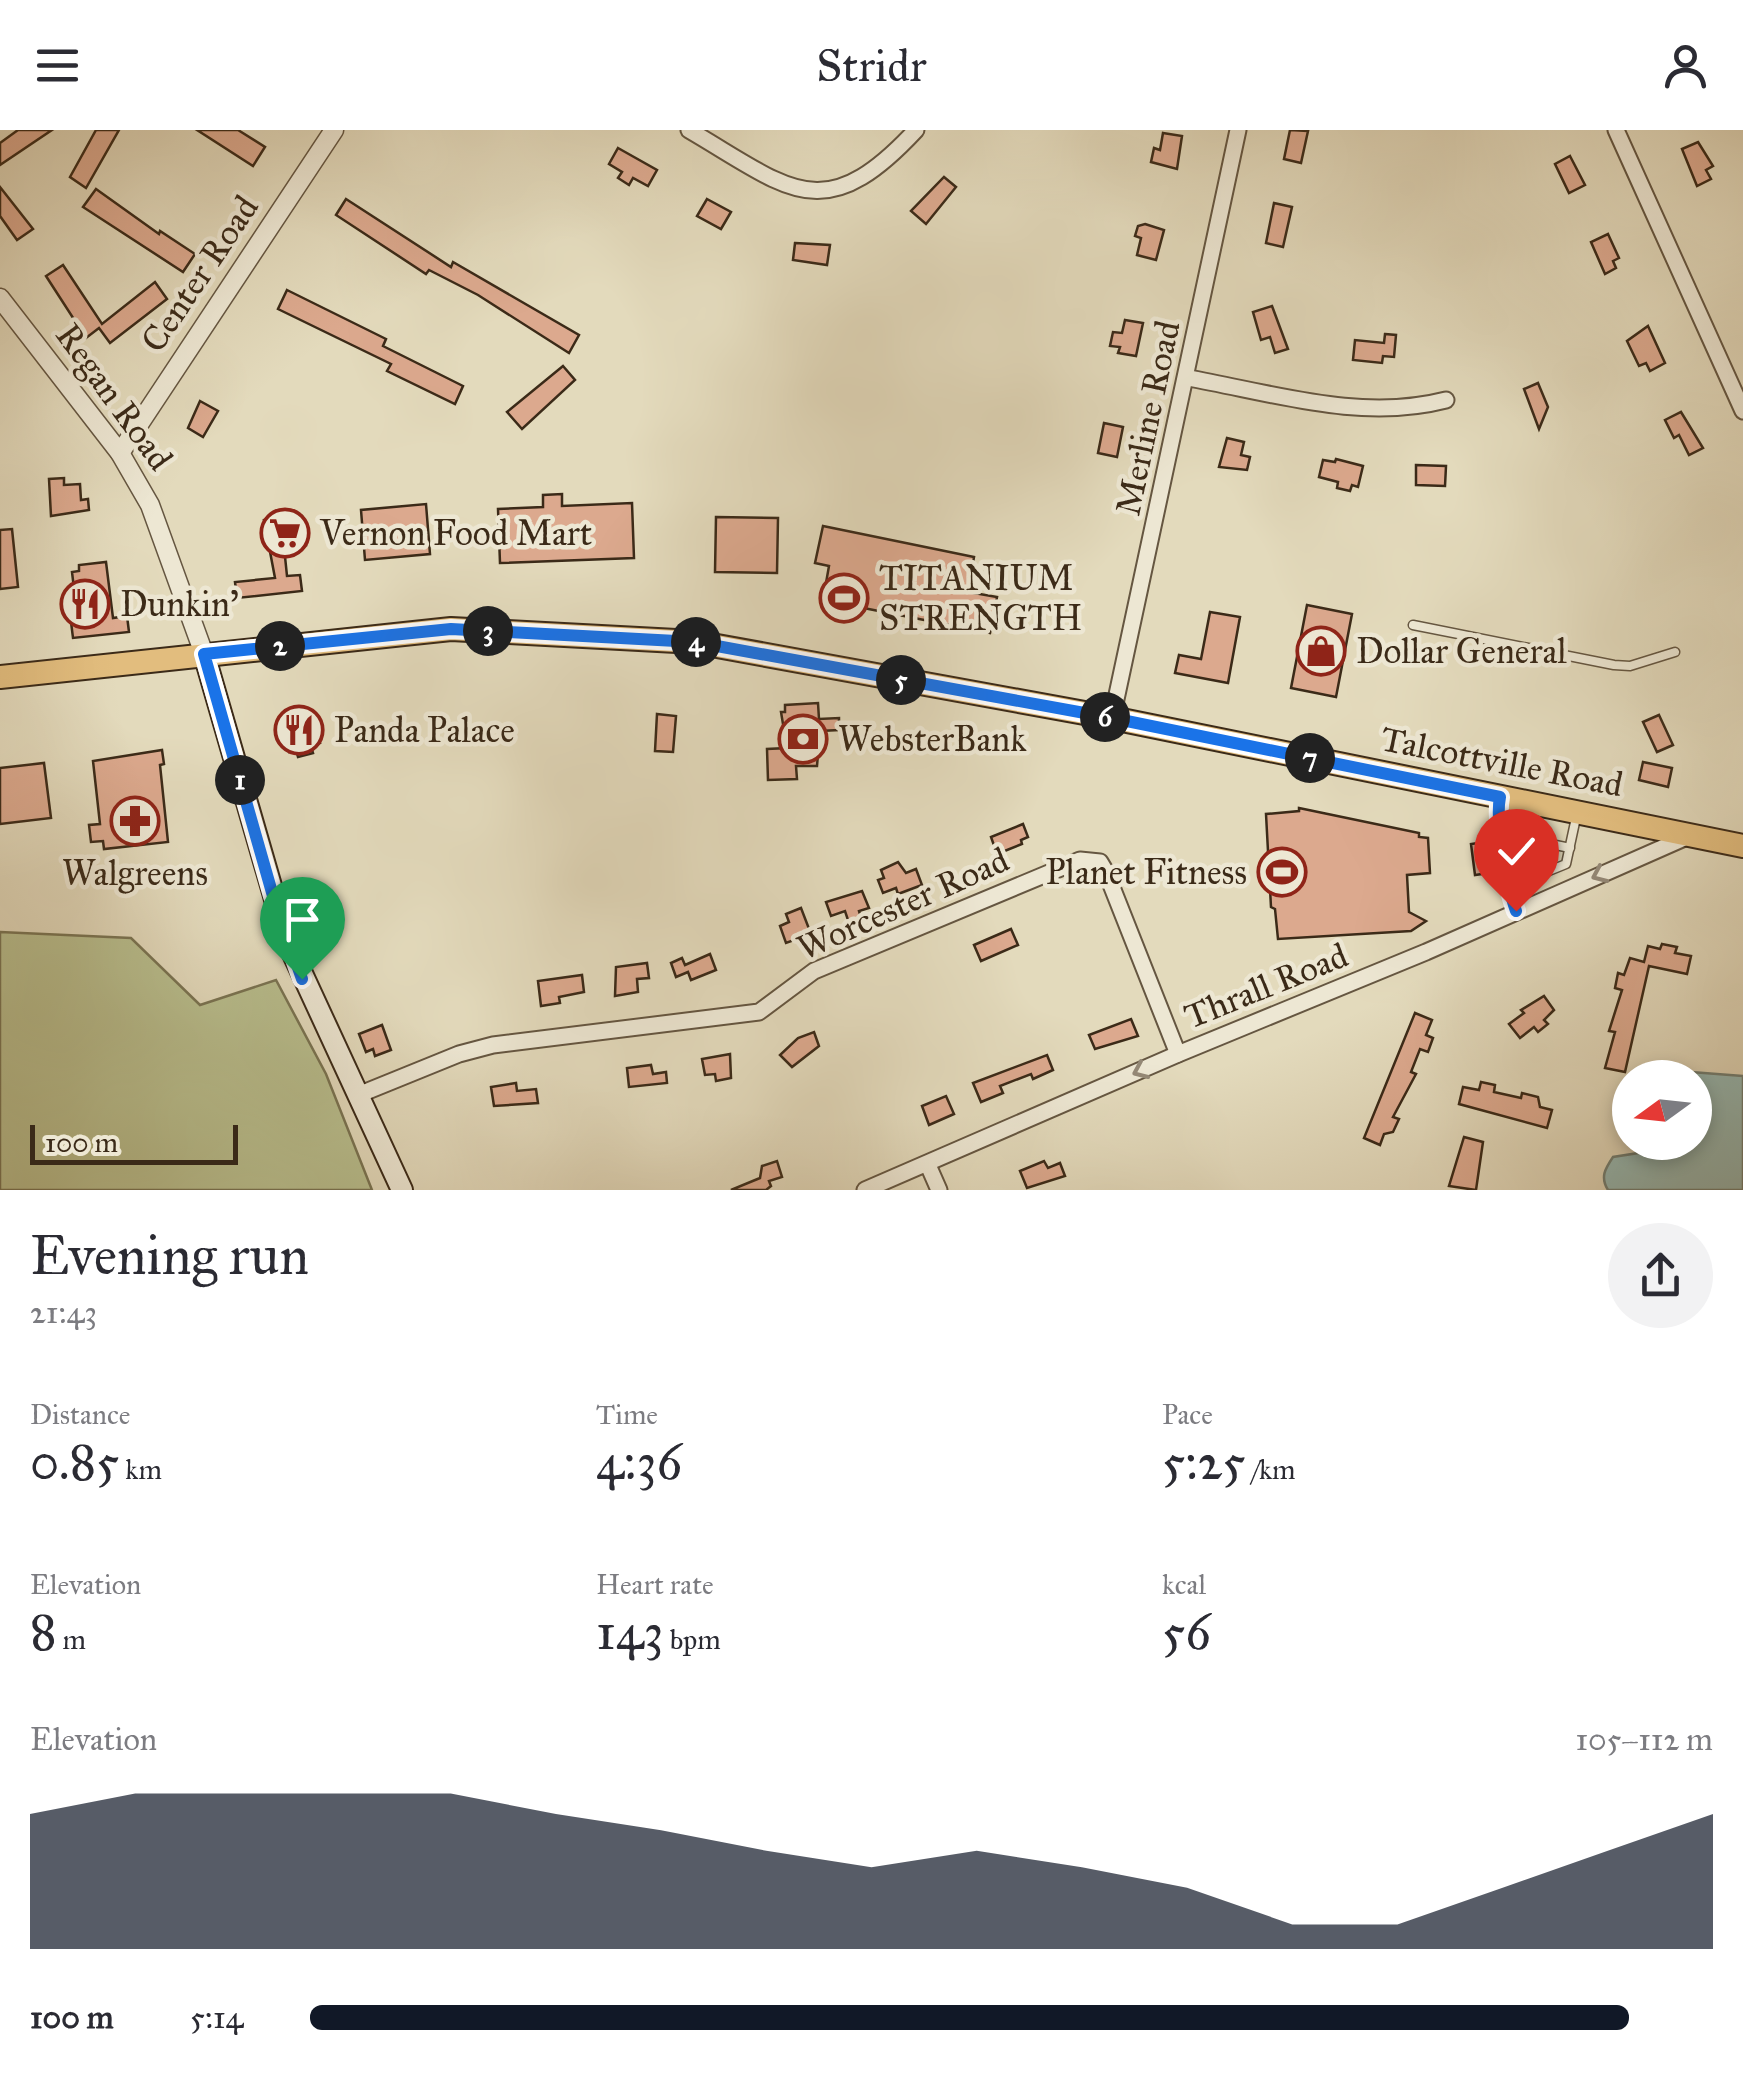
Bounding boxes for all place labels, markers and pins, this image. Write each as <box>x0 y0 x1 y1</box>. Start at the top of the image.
supermarket icon: Vernon Food Mart <box>259 507 311 559</box>
place label: Vernon Food Mart <box>319 512 592 555</box>
place label: TITANIUM STRENGTH <box>879 557 1082 640</box>
sports icon: TITANIUM STRENGTH <box>818 572 870 624</box>
restaurant icon: Dunkin' <box>59 578 111 630</box>
place label: Dunkin' <box>120 583 239 626</box>
pin: 3 <box>463 606 513 656</box>
pin: 4 <box>671 617 721 667</box>
pin: 2 <box>255 621 305 671</box>
shop icon: Dollar General <box>1295 625 1347 677</box>
place label: Dollar General <box>1356 630 1567 673</box>
pin: 5 <box>876 655 926 705</box>
pin: 6 <box>1080 692 1130 742</box>
restaurant icon: Panda Palace <box>273 704 325 756</box>
place label: Panda Palace <box>334 709 515 752</box>
bank icon: WebsterBank <box>777 713 829 765</box>
place label: WebsterBank <box>838 718 1027 761</box>
pin: 7 <box>1285 733 1335 783</box>
pin: 1 <box>215 755 265 805</box>
pharmacy icon: Walgreens <box>109 795 161 847</box>
pin <box>1474 809 1559 912</box>
sports icon: Planet Fitness <box>1256 846 1308 898</box>
place label: Planet Fitness <box>1046 851 1247 894</box>
place label: Walgreens <box>62 852 208 895</box>
pin <box>260 877 345 980</box>

